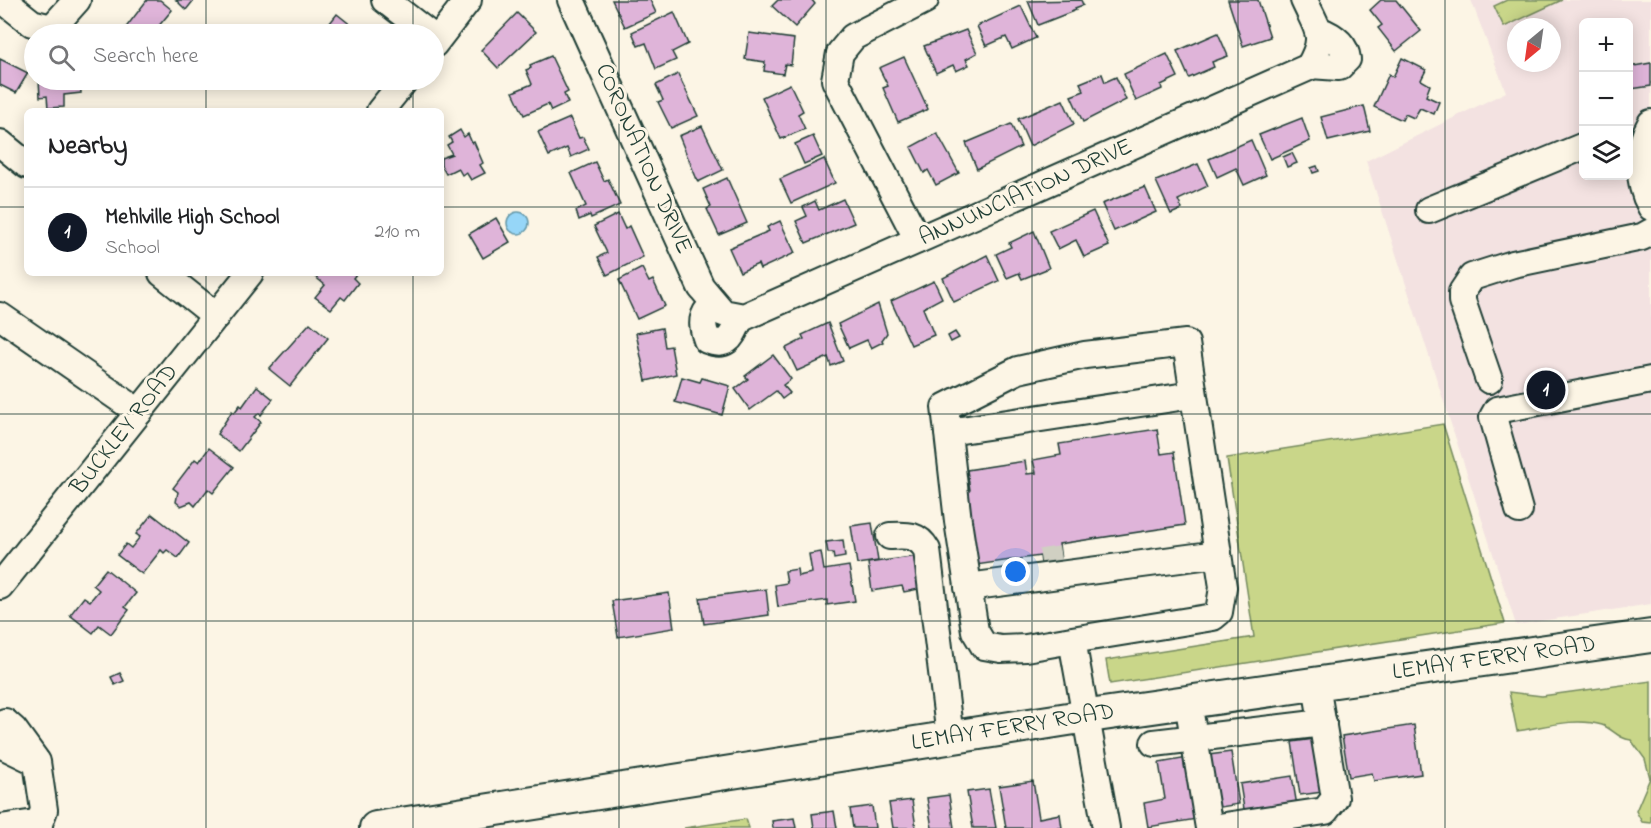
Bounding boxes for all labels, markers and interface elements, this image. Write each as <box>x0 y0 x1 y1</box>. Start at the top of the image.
north arrow <box>1507 18 1561 72</box>
map controls <box>1579 18 1633 180</box>
button: + <box>1579 18 1633 72</box>
search box <box>24 24 444 90</box>
icon: search <box>45 41 78 74</box>
text: Search here <box>93 41 198 73</box>
street label: CORONATION DRIVE <box>585 58 701 260</box>
button: − <box>1579 72 1633 126</box>
button: layers <box>1579 126 1633 180</box>
text: Nearby <box>48 128 127 166</box>
street label: ANNUNCIATION DRIVE <box>914 130 1138 256</box>
text: Mehlville High School <box>105 202 280 234</box>
text: 1 <box>64 218 71 247</box>
text: 210 m <box>375 218 420 247</box>
text: School <box>105 234 160 263</box>
street label: BUCKLEY ROAD <box>62 357 188 504</box>
pin: 1 <box>1526 368 1566 412</box>
your location <box>1001 557 1030 586</box>
street label: LEMAY FERRY ROAD <box>1390 627 1598 691</box>
street label: LEMAY FERRY ROAD <box>909 695 1117 761</box>

